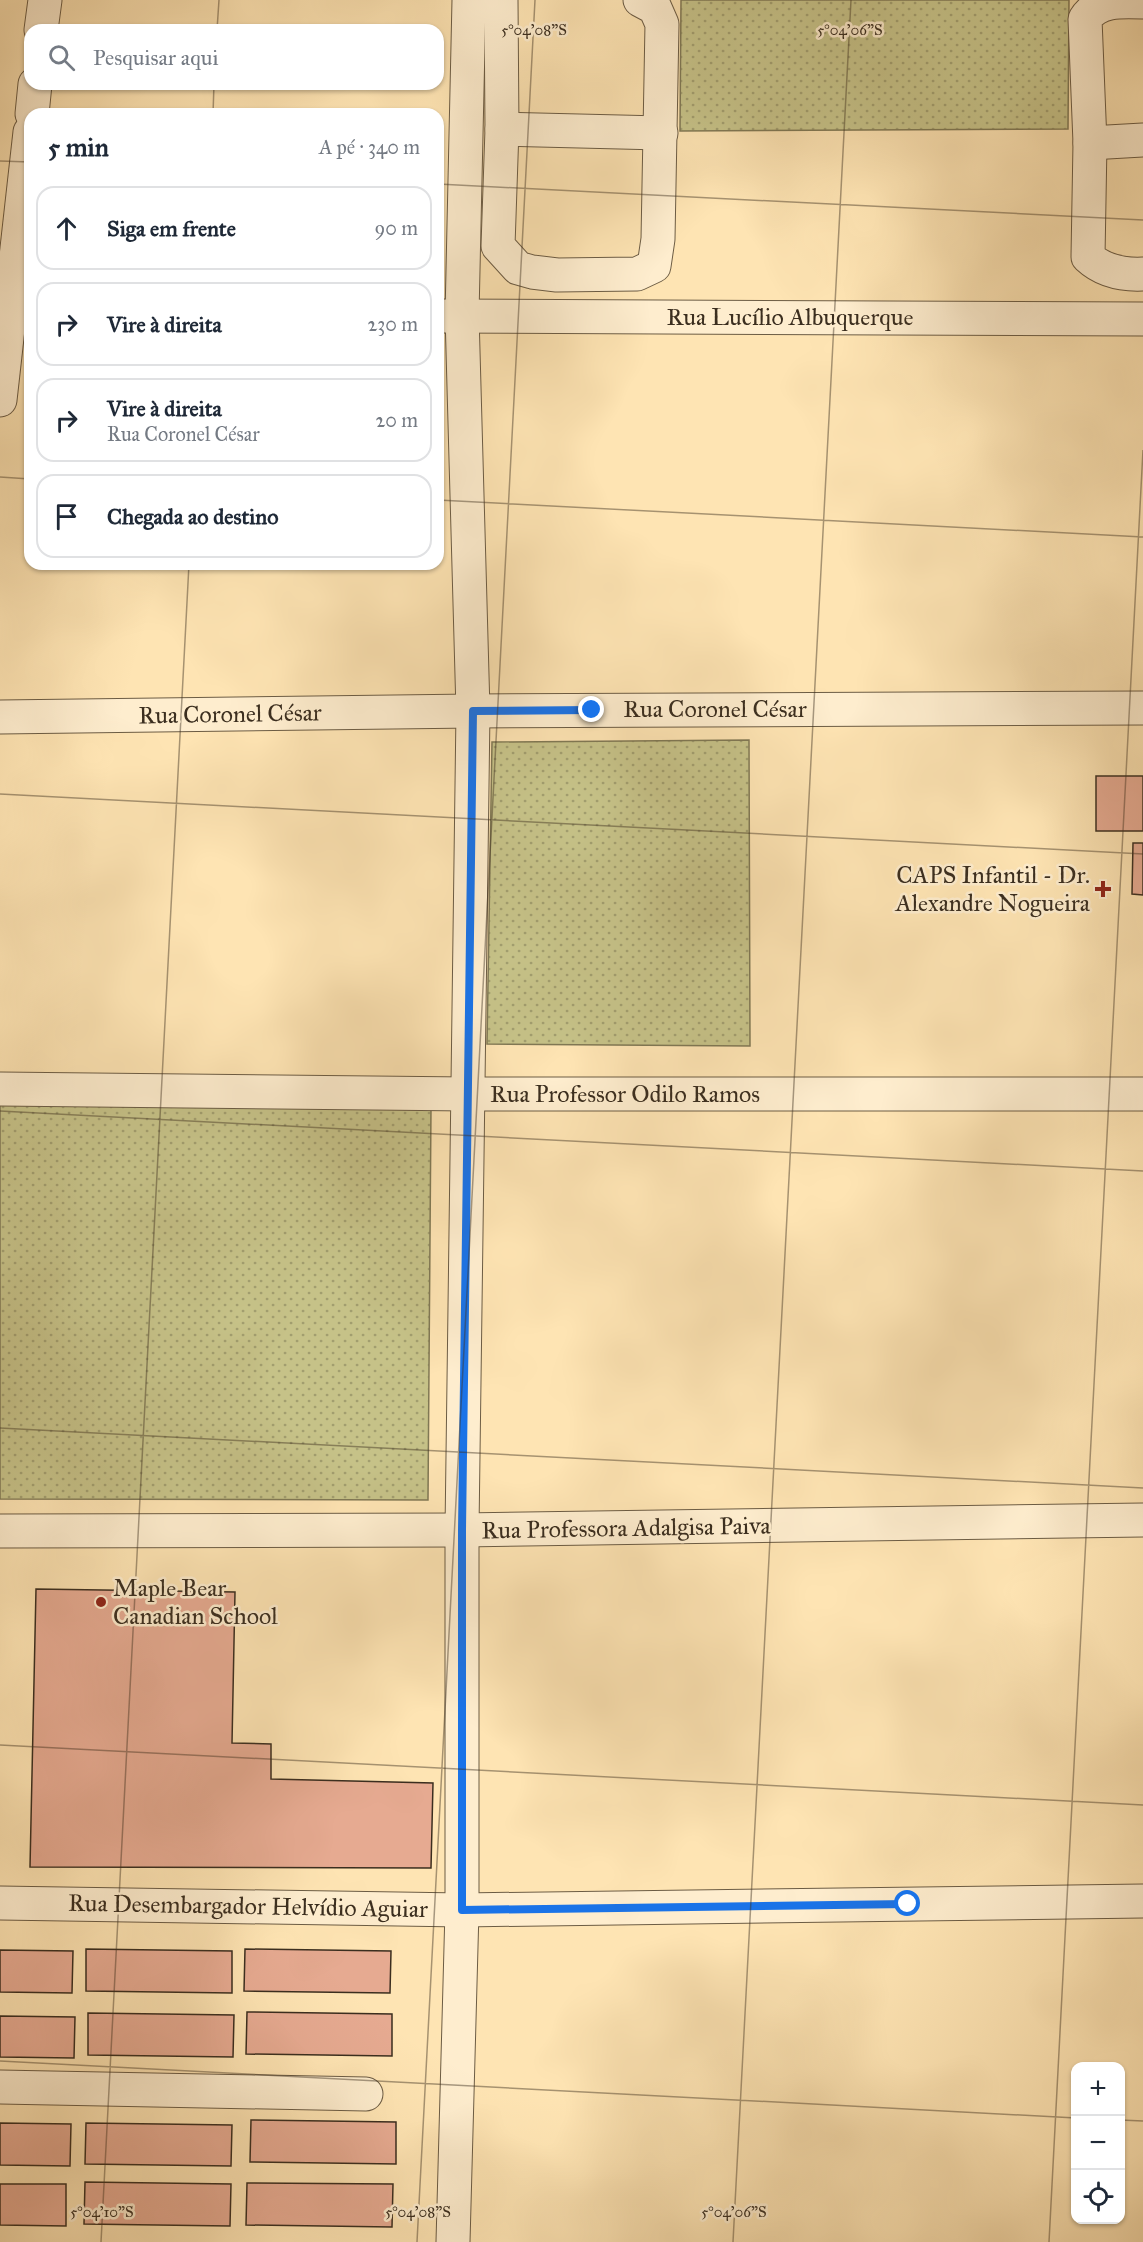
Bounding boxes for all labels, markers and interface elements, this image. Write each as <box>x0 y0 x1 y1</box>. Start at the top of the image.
text: 5°04'08"S <box>501 21 567 39</box>
text: 5°04'06"S <box>817 21 883 39</box>
search box <box>24 24 444 90</box>
icon: search <box>45 41 78 74</box>
text: Pesquisar aqui <box>93 44 218 71</box>
text: 5 min <box>48 131 109 163</box>
text: A pé · 340 m <box>319 135 420 159</box>
icon: ahead <box>50 212 83 245</box>
text: Siga em frente <box>107 215 236 242</box>
text: 90 m <box>375 216 418 240</box>
street label: Rua Lucílio Albuquerque <box>667 302 913 332</box>
icon: right <box>50 308 83 341</box>
text: Vire à direita <box>107 311 222 338</box>
text: 230 m <box>367 312 418 336</box>
text: Vire à direita <box>107 395 222 422</box>
icon: right <box>50 404 83 437</box>
text: 20 m <box>375 408 418 432</box>
text: Rua Coronel César <box>107 422 260 446</box>
icon: arrive <box>50 500 83 533</box>
text: Chegada ao destino <box>107 503 278 530</box>
street label: Rua Coronel César <box>623 694 807 724</box>
route end <box>578 696 604 722</box>
street label: Rua Coronel César <box>138 697 322 731</box>
place label: CAPS Infantil - Dr. Alexandre Nogueira <box>894 860 1091 918</box>
marker: CAPS Infantil - Dr. Alexandre Nogueira <box>1094 880 1112 898</box>
street label: Rua Professor Odilo Ramos <box>490 1079 760 1109</box>
street label: Rua Professora Adalgisa Paiva <box>481 1510 772 1546</box>
place label: Maple Bear Canadian School <box>113 1573 278 1631</box>
marker: Maple Bear Canadian School <box>94 1595 108 1609</box>
street label: Rua Desembargador Helvídio Aguiar <box>68 1888 428 1924</box>
route start <box>894 1890 920 1916</box>
map controls <box>1071 2062 1125 2224</box>
button: + <box>1071 2062 1125 2116</box>
button: − <box>1071 2116 1125 2170</box>
button: locate <box>1071 2170 1125 2224</box>
text: 5°04'10"S <box>70 2203 134 2221</box>
text: 5°04'08"S <box>385 2203 451 2221</box>
text: 5°04'06"S <box>701 2203 767 2221</box>

